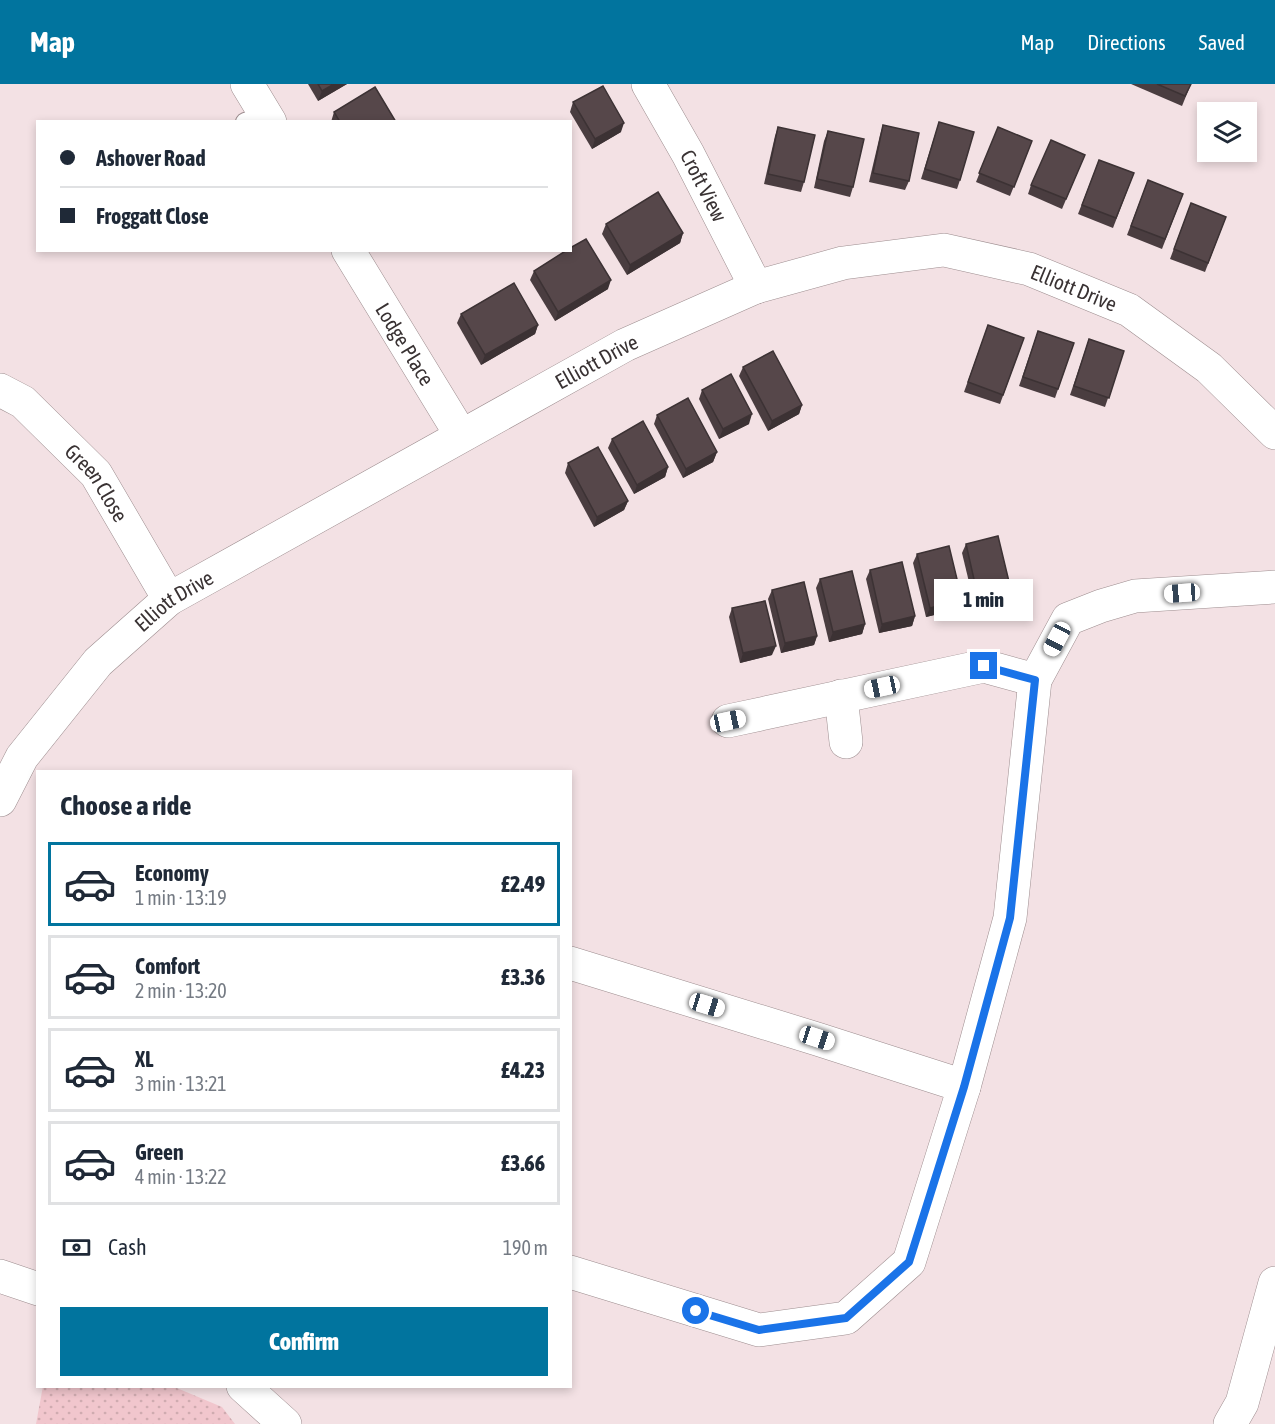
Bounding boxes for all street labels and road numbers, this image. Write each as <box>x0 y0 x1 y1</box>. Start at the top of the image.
street label: Croft View <box>676 146 733 226</box>
street label: Elliott Drive <box>1028 259 1121 316</box>
street label: Lodge Place <box>371 298 440 389</box>
street label: Elliott Drive <box>551 329 641 394</box>
street label: Green Close <box>61 439 133 526</box>
street label: Elliott Drive <box>129 565 217 636</box>

